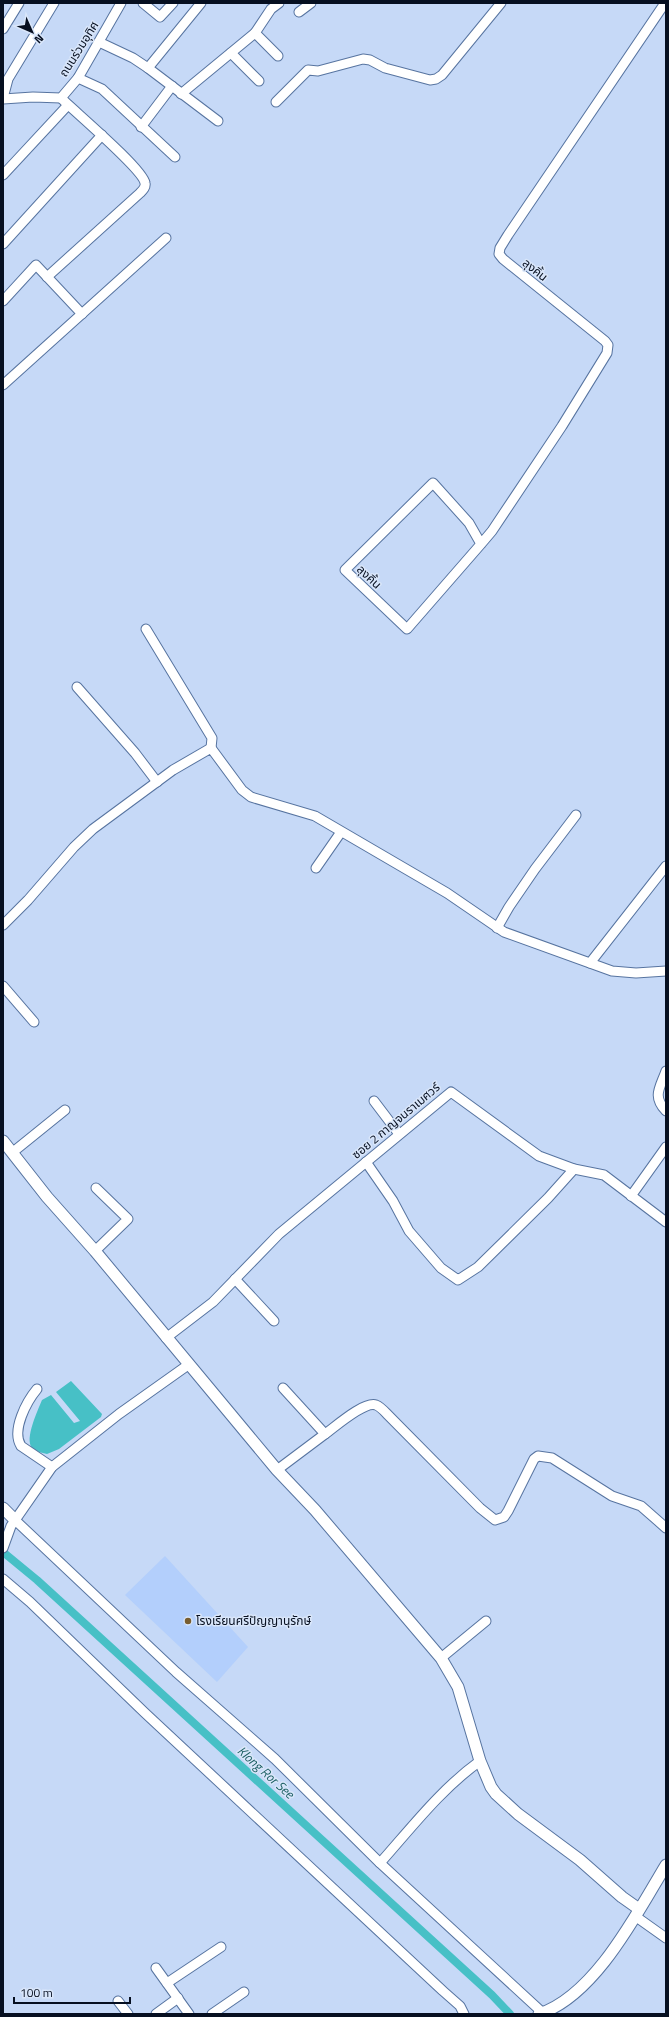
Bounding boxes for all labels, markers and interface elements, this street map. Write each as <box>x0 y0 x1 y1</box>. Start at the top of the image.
north arrow <box>12 12 52 52</box>
street label: ถนนร่วมอุทิศ <box>54 17 103 80</box>
text: N <box>31 31 47 47</box>
street label: ลุงคิ้น <box>518 253 552 286</box>
street label: ลุงคิ้น <box>353 560 386 593</box>
street label: ซอย 2 กาญจนราเมศวร์ <box>347 1077 444 1163</box>
place label: โรงเรียนศรีปัญญานุรักษ์ <box>196 1611 311 1630</box>
marker: โรงเรียนศรีปัญญานุรักษ์ <box>183 1616 193 1626</box>
water label: Klong Ror See <box>233 1741 300 1804</box>
scale bar <box>14 1979 130 2005</box>
text: 100 m <box>20 1983 53 2002</box>

